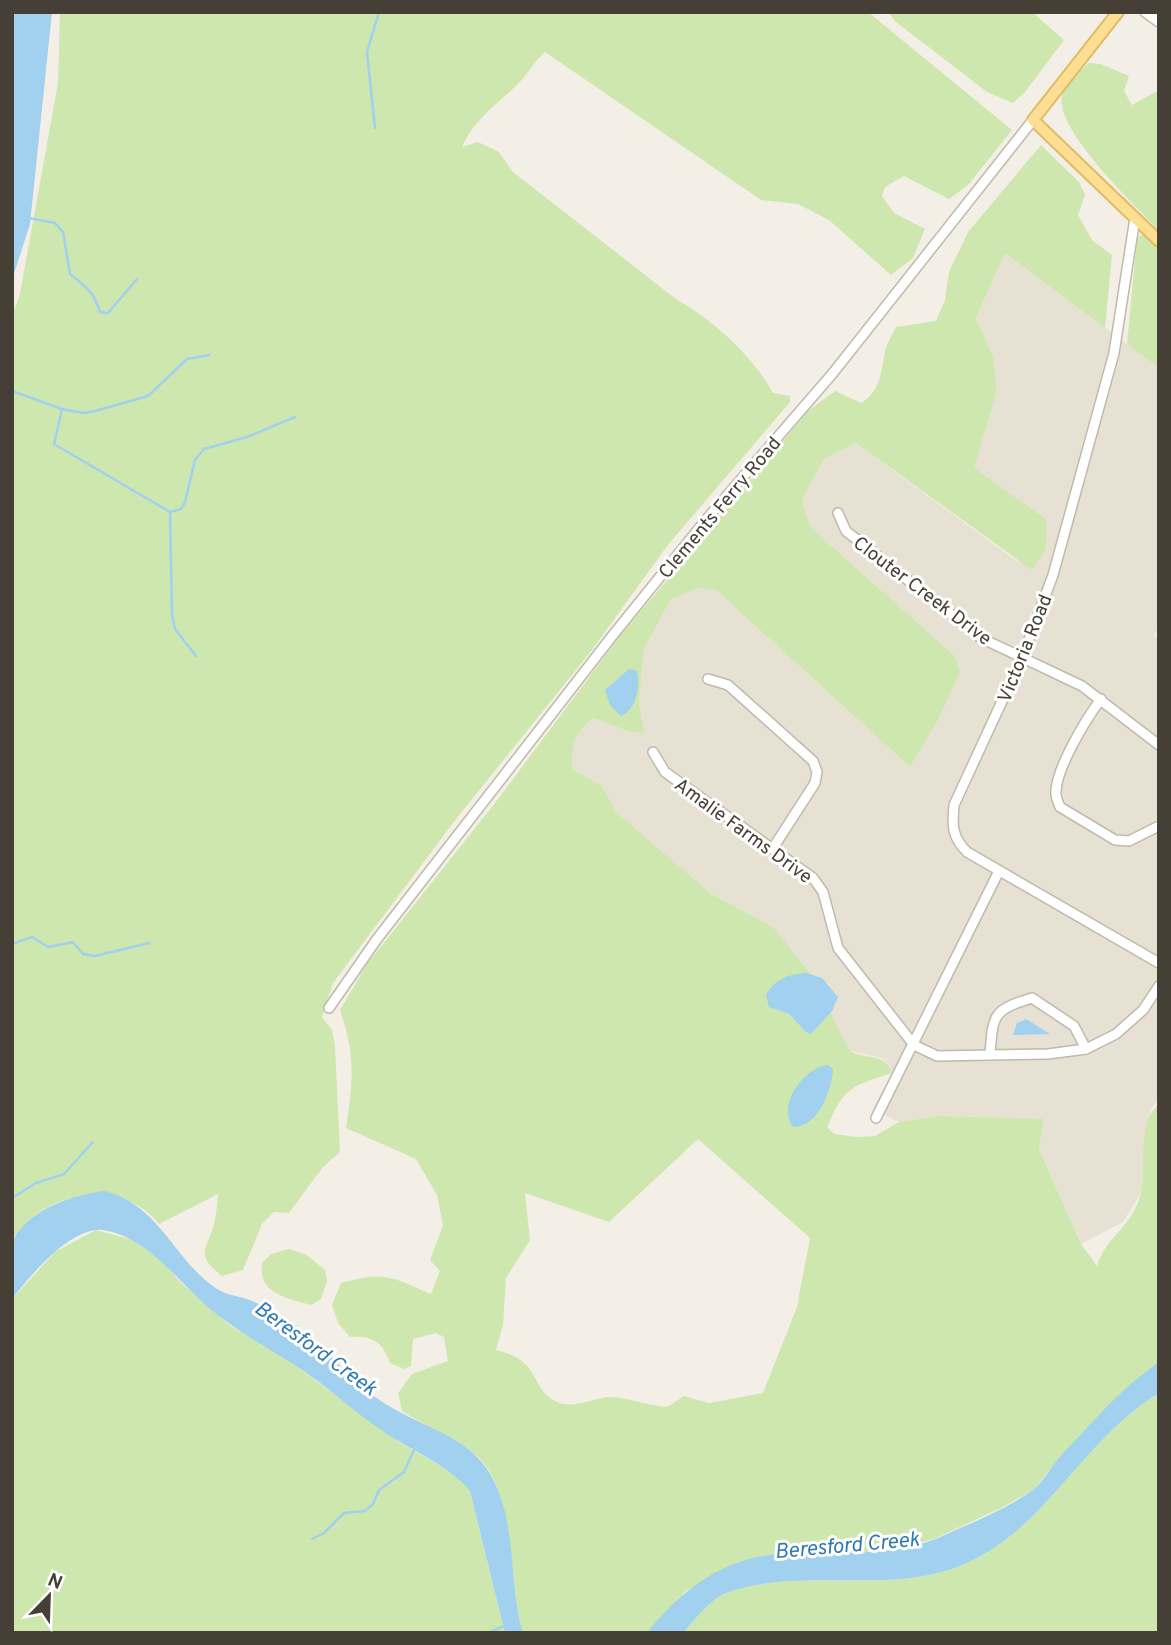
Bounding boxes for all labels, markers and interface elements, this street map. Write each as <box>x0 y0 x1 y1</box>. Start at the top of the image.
street label: Clements Ferry Road <box>654 432 787 584</box>
street label: Clouter Creek Drive <box>848 532 996 652</box>
street label: Victoria Road <box>993 591 1058 706</box>
street label: Amalie Farms Drive <box>669 773 817 890</box>
water label: Beresford Creek <box>248 1296 382 1403</box>
water label: Beresford Creek <box>774 1527 921 1566</box>
north arrow <box>14 1561 84 1631</box>
text: N <box>44 1568 66 1596</box>

